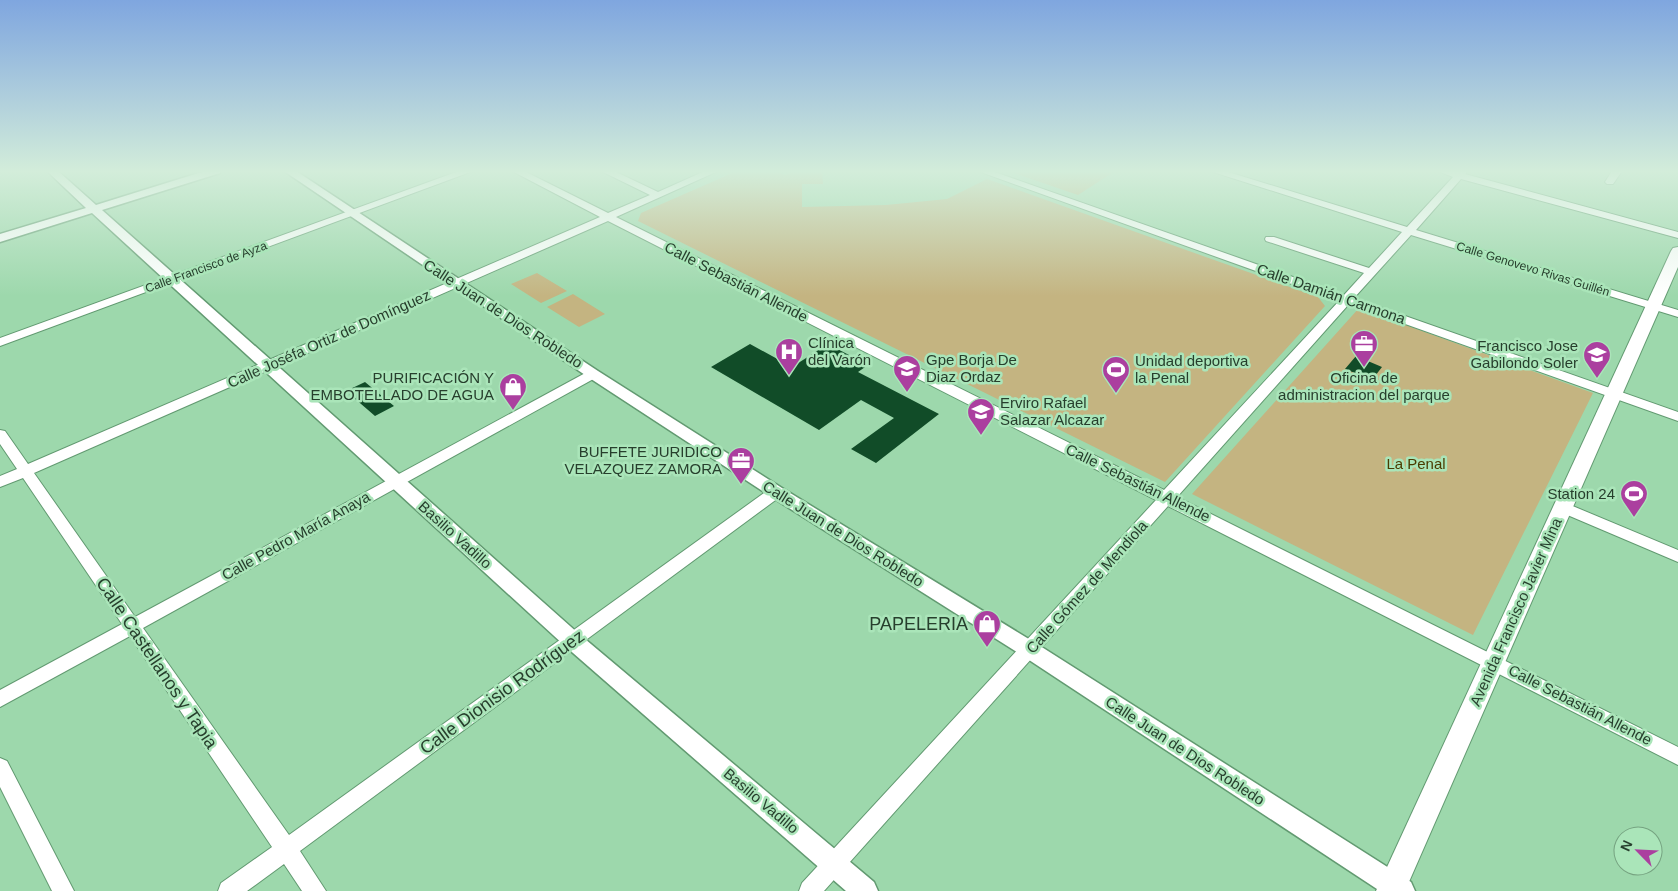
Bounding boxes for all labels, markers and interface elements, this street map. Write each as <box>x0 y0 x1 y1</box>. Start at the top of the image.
street label: Calle Francisco de Ayza <box>143 238 269 296</box>
street label: Calle Sebastián Allende <box>662 238 811 325</box>
street label: Calle Genovevo Rivas Guillén <box>1455 239 1611 299</box>
street label: Calle Juan de Dios Robledo <box>421 256 586 371</box>
street label: Calle Damián Carmona <box>1255 260 1408 327</box>
street label: Calle Joséfa Ortiz de Domínguez <box>225 286 433 391</box>
office icon: Oficina de administracion del parque <box>1349 329 1379 368</box>
place label: Clínica del Varón <box>808 334 871 368</box>
hospital icon: Clínica del Varón <box>774 337 804 376</box>
place label: Francisco Jose Gabilondo Soler <box>1470 337 1578 371</box>
school or university icon: Francisco Jose Gabilondo Soler <box>1582 340 1612 379</box>
place label: Gpe Borja De Diaz Ordaz <box>926 351 1017 385</box>
place label: Unidad deportiva la Penal <box>1135 352 1249 386</box>
school or university icon: Gpe Borja De Diaz Ordaz <box>892 354 922 393</box>
sports icon: Unidad deportiva la Penal <box>1101 355 1131 394</box>
place label: PURIFICACIÓN Y EMBOTELLADO DE AGUA <box>311 369 494 403</box>
place label: Oficina de administracion del parque <box>1278 369 1450 403</box>
shop icon: PURIFICACIÓN Y EMBOTELLADO DE AGUA <box>498 372 528 411</box>
place label: Erviro Rafael Salazar Alcazar <box>1000 394 1104 428</box>
school or university icon: Erviro Rafael Salazar Alcazar <box>966 397 996 436</box>
street label: Calle Sebastián Allende <box>1063 440 1213 525</box>
place label: BUFFETE JURIDICO VELAZQUEZ ZAMORA <box>564 443 722 477</box>
office icon: BUFFETE JURIDICO VELAZQUEZ ZAMORA <box>726 446 756 485</box>
park label: La Penal <box>1386 455 1446 472</box>
street label: Calle Juan de Dios Robledo <box>760 477 927 590</box>
sports icon: Station 24 <box>1619 479 1649 518</box>
place label: Station 24 <box>1547 485 1615 502</box>
street label: Calle Pedro María Anaya <box>219 487 373 583</box>
street label: Basilio Vadillo <box>415 497 495 572</box>
street label: Avenida Francisco Javier Mina <box>1466 515 1565 708</box>
street label: Calle Gómez de Mendiola <box>1023 516 1151 656</box>
street label: Calle Castellanos y Tapia <box>92 574 222 753</box>
shop icon: PAPELERIA <box>972 609 1002 648</box>
place label: PAPELERIA <box>869 614 968 634</box>
street label: Calle Dionisio Rodríguez <box>416 626 588 758</box>
street label: Calle Sebastián Allende <box>1506 661 1655 748</box>
street label: Calle Juan de Dios Robledo <box>1103 693 1268 808</box>
street label: Basilio Vadillo <box>721 764 802 837</box>
north arrow <box>1613 826 1663 876</box>
text: N <box>1617 838 1635 854</box>

